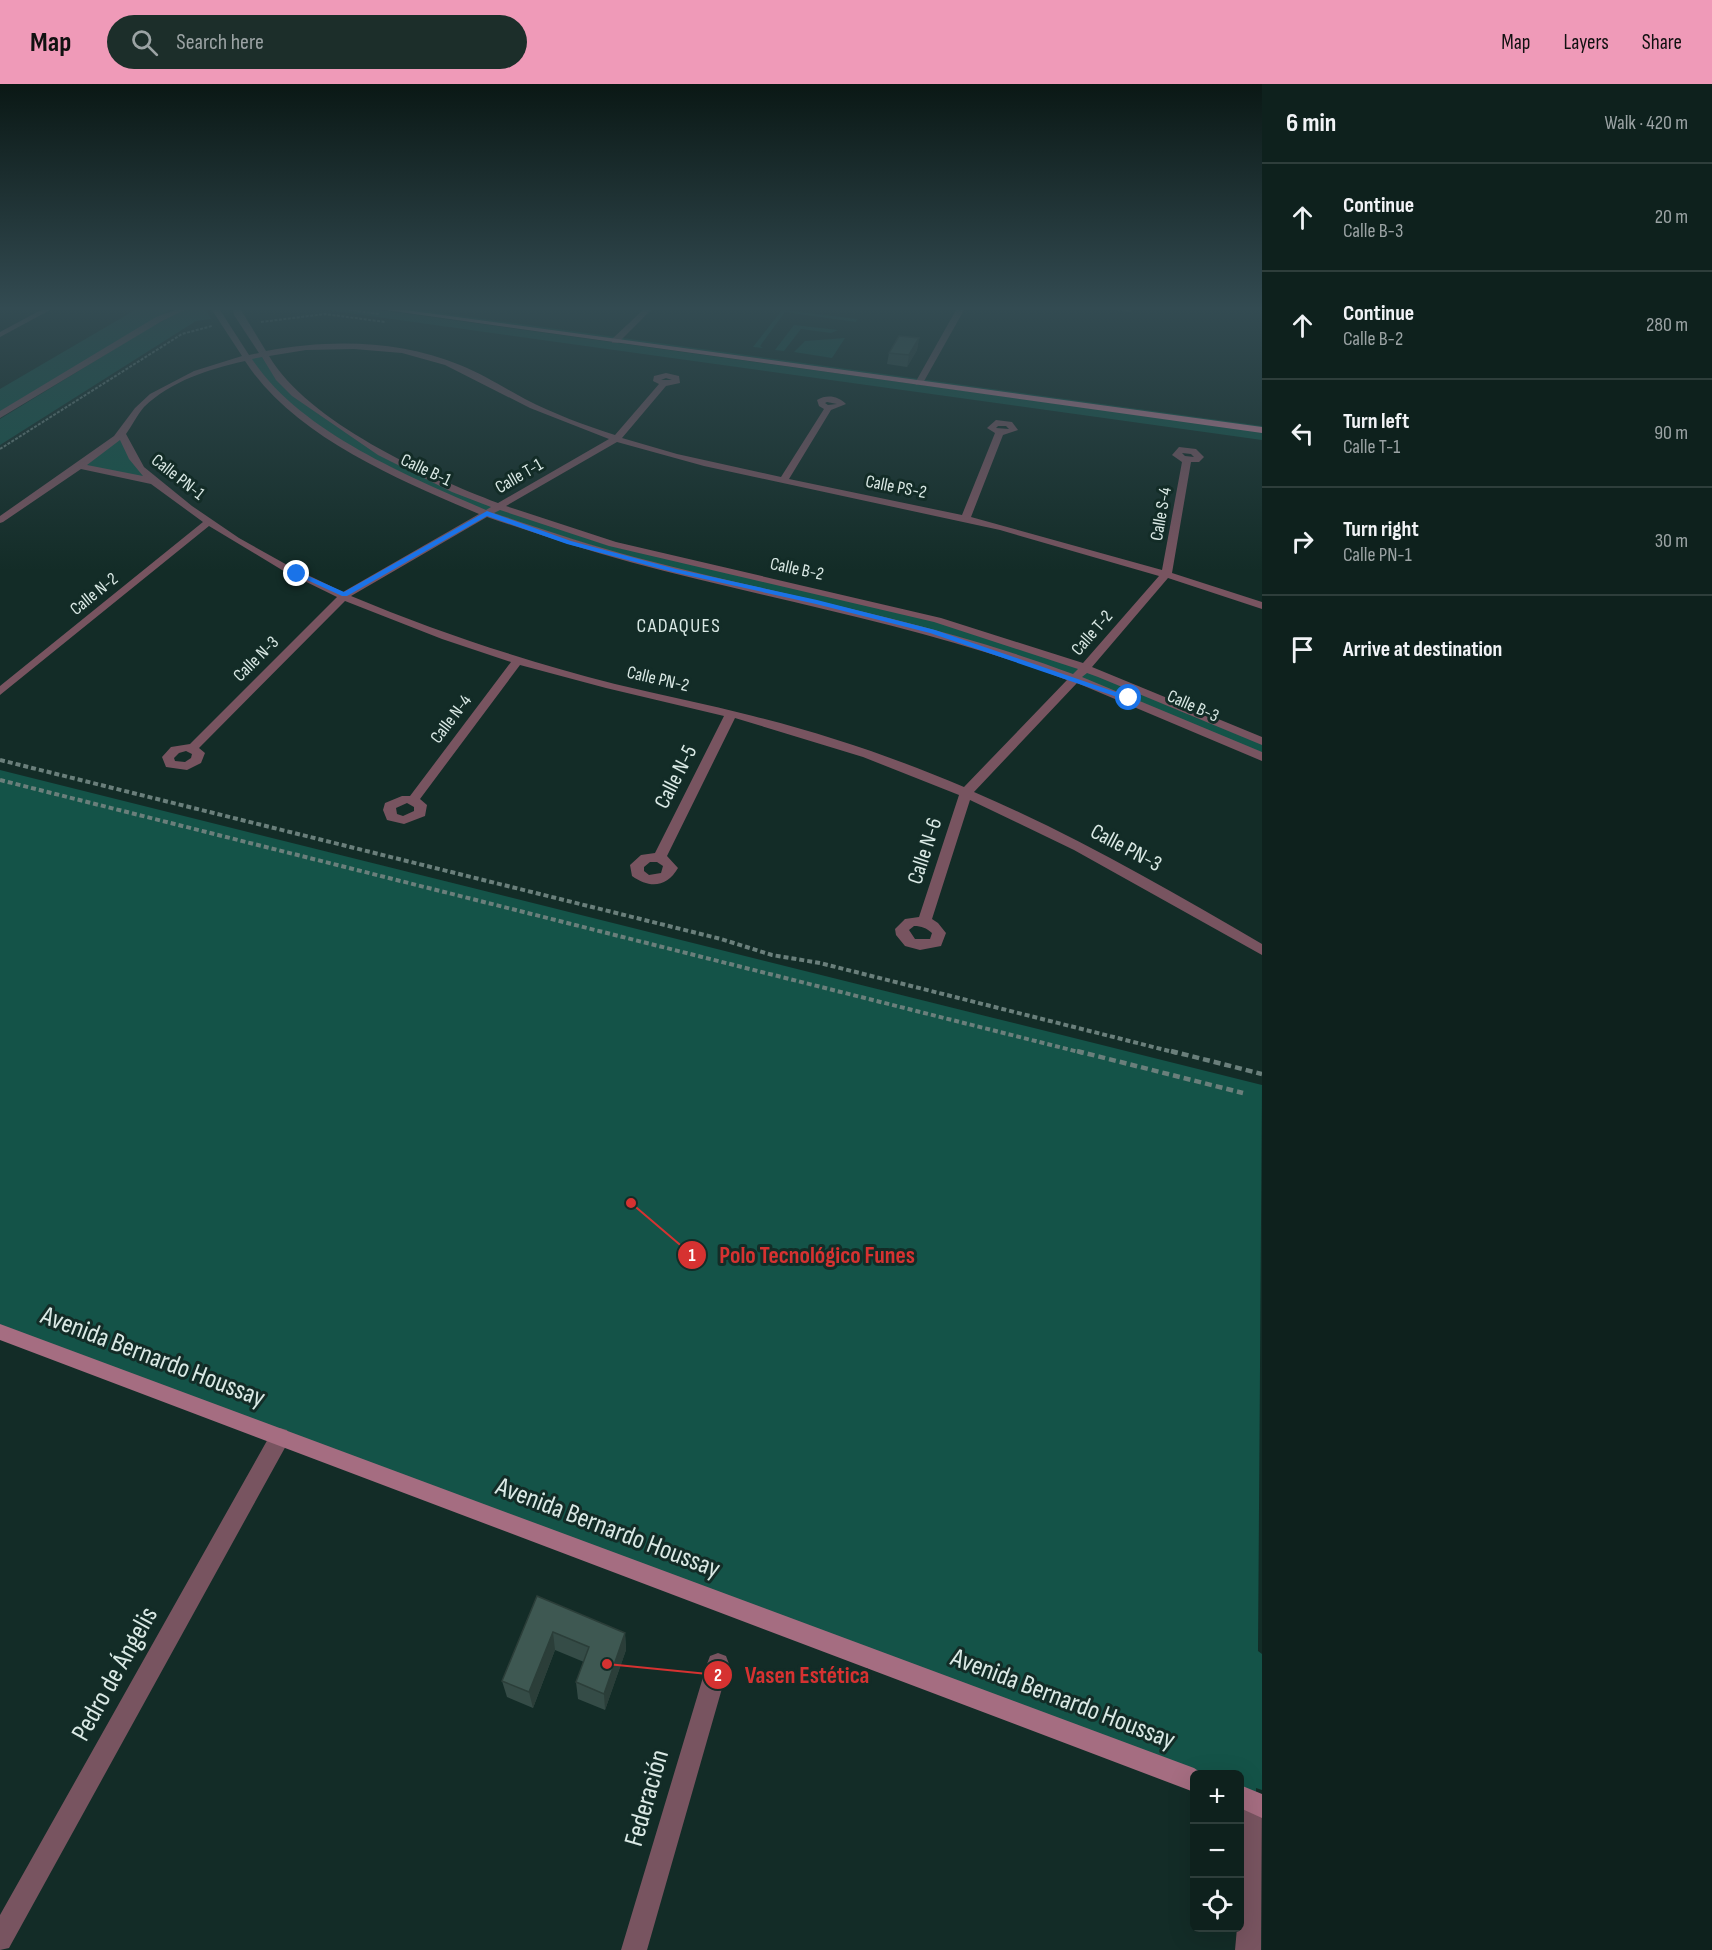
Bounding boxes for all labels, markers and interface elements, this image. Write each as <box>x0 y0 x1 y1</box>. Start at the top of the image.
search box <box>107 15 527 69</box>
text: Map <box>30 26 71 59</box>
icon: search <box>128 26 161 59</box>
text: Search here <box>176 29 264 56</box>
text: Map <box>1501 30 1530 55</box>
text: Layers <box>1563 30 1609 55</box>
text: Share <box>1642 30 1682 55</box>
text: 6 min <box>1286 108 1336 139</box>
text: Walk · 420 m <box>1604 111 1688 135</box>
text: Continue <box>1343 192 1414 219</box>
icon: ahead <box>1286 201 1319 234</box>
text: 20 m <box>1655 205 1688 229</box>
text: Calle B-3 <box>1343 219 1403 243</box>
text: Continue <box>1343 300 1414 327</box>
icon: ahead <box>1286 309 1319 342</box>
text: 280 m <box>1646 313 1688 337</box>
text: Calle B-2 <box>1343 327 1403 351</box>
text: Turn left <box>1343 408 1409 435</box>
icon: left <box>1286 417 1319 450</box>
text: 90 m <box>1654 421 1688 445</box>
text: Calle T-1 <box>1343 435 1400 459</box>
street label: Calle B-1 <box>398 449 455 491</box>
street label: Calle PN-1 <box>147 450 209 505</box>
street label: Calle T-1 <box>491 454 547 498</box>
street label: Calle PS-2 <box>864 471 928 503</box>
street label: Calle S-4 <box>1146 485 1176 542</box>
text: Turn right <box>1343 516 1419 543</box>
icon: right <box>1286 525 1319 558</box>
text: 30 m <box>1655 529 1688 553</box>
text: Calle PN-1 <box>1343 543 1412 567</box>
street label: Calle B-2 <box>768 553 826 585</box>
route end <box>283 560 309 586</box>
street label: Calle N-2 <box>66 568 122 620</box>
street label: Calle T-2 <box>1067 606 1117 660</box>
district label: CADAQUES <box>637 614 721 638</box>
street label: Calle N-3 <box>229 632 283 686</box>
icon: arrive <box>1286 633 1319 666</box>
text: Arrive at destination <box>1343 636 1502 663</box>
street label: Calle PN-2 <box>625 662 691 696</box>
route start <box>1115 684 1141 710</box>
street label: Calle B-3 <box>1164 685 1222 727</box>
street label: Calle N-4 <box>426 690 476 747</box>
street label: Calle N-5 <box>649 741 703 813</box>
street label: Calle N-6 <box>902 814 948 888</box>
street label: Calle PN-3 <box>1086 818 1166 878</box>
callout: Polo Tecnológico Funes <box>677 1234 927 1276</box>
text: Polo Tecnológico Funes <box>719 1241 915 1270</box>
text: 1 <box>688 1245 696 1266</box>
street label: Avenida Bernardo Houssay <box>36 1299 270 1414</box>
street label: Avenida Bernardo Houssay <box>491 1470 725 1585</box>
street label: Pedro de Ángelis <box>65 1601 165 1747</box>
street label: Avenida Bernardo Houssay <box>946 1641 1180 1756</box>
callout: Vasen Estética <box>703 1654 882 1696</box>
text: Vasen Estética <box>745 1661 869 1690</box>
text: 2 <box>714 1665 722 1686</box>
street label: Federación <box>618 1746 676 1850</box>
map controls <box>1190 1770 1244 1932</box>
button: + <box>1190 1770 1244 1824</box>
button: − <box>1190 1824 1244 1878</box>
button: locate <box>1190 1878 1244 1932</box>

